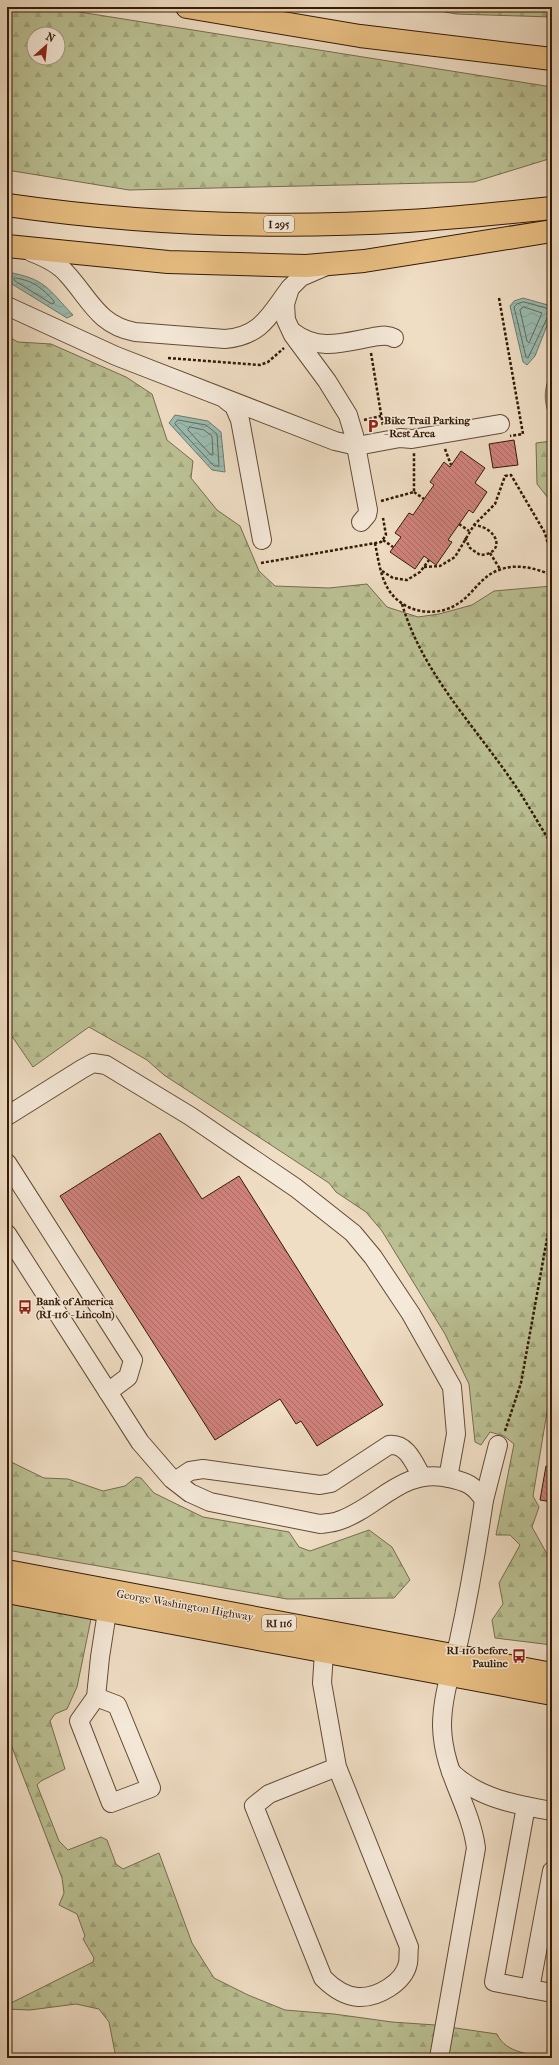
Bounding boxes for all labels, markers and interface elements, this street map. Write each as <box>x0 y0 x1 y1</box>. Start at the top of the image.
north arrow <box>26 26 66 66</box>
text: N <box>44 30 58 46</box>
road number: I 295 <box>264 216 294 232</box>
place label: Bike Trail Parking - Rest Area <box>384 414 471 440</box>
parking icon: Bike Trail Parking - Rest Area <box>365 418 381 434</box>
place label: Bank of America (RI-116 - Lincoln) <box>36 1295 115 1321</box>
bus stop icon: Bank of America (RI-116 - Lincoln) <box>17 1299 33 1315</box>
street label: George Washington Highway <box>115 1587 256 1624</box>
road number: RI 116 <box>262 1615 296 1631</box>
place label: RI-116 before Pauline <box>447 1644 509 1670</box>
bus stop icon: RI-116 before Pauline <box>511 1648 527 1664</box>

